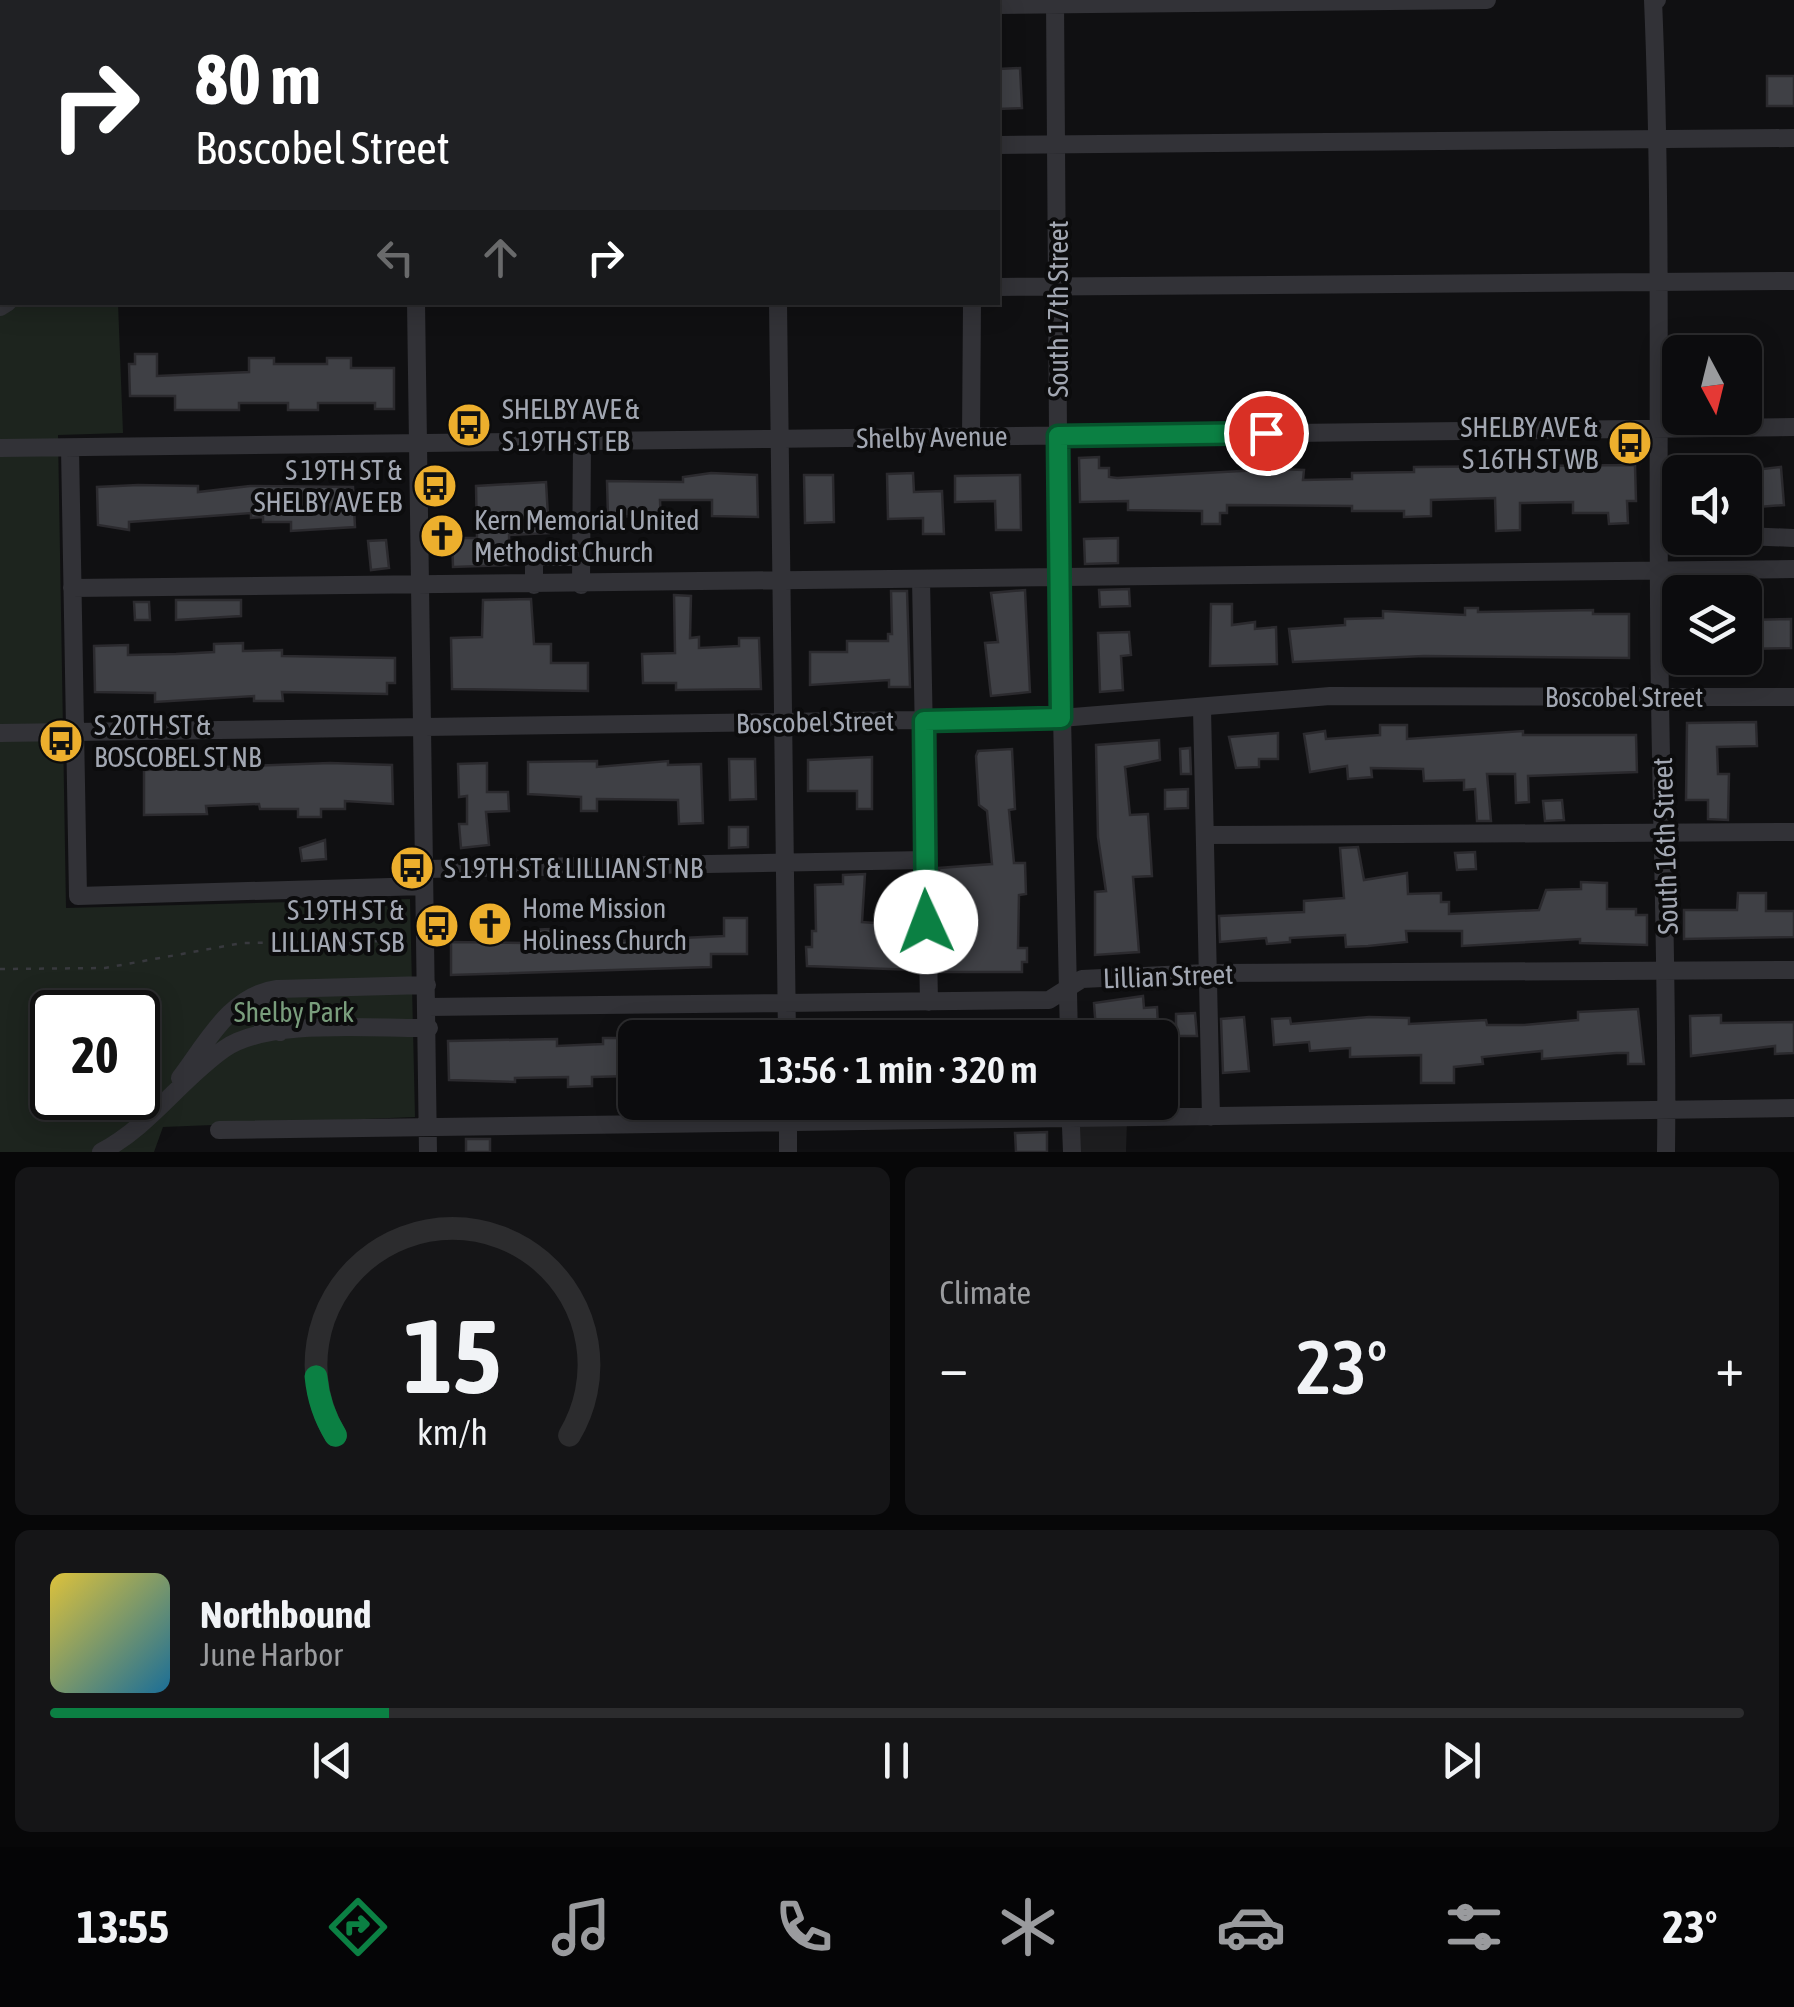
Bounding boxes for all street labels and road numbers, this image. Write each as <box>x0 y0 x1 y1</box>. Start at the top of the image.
street label: South 17th Street <box>1042 220 1074 398</box>
street label: Shelby Avenue <box>856 420 1008 454</box>
street label: Boscobel Street <box>1545 681 1703 713</box>
street label: Boscobel Street <box>735 705 895 739</box>
street label: South 16th Street <box>1646 757 1684 935</box>
street label: Lillian Street <box>1102 958 1234 994</box>

